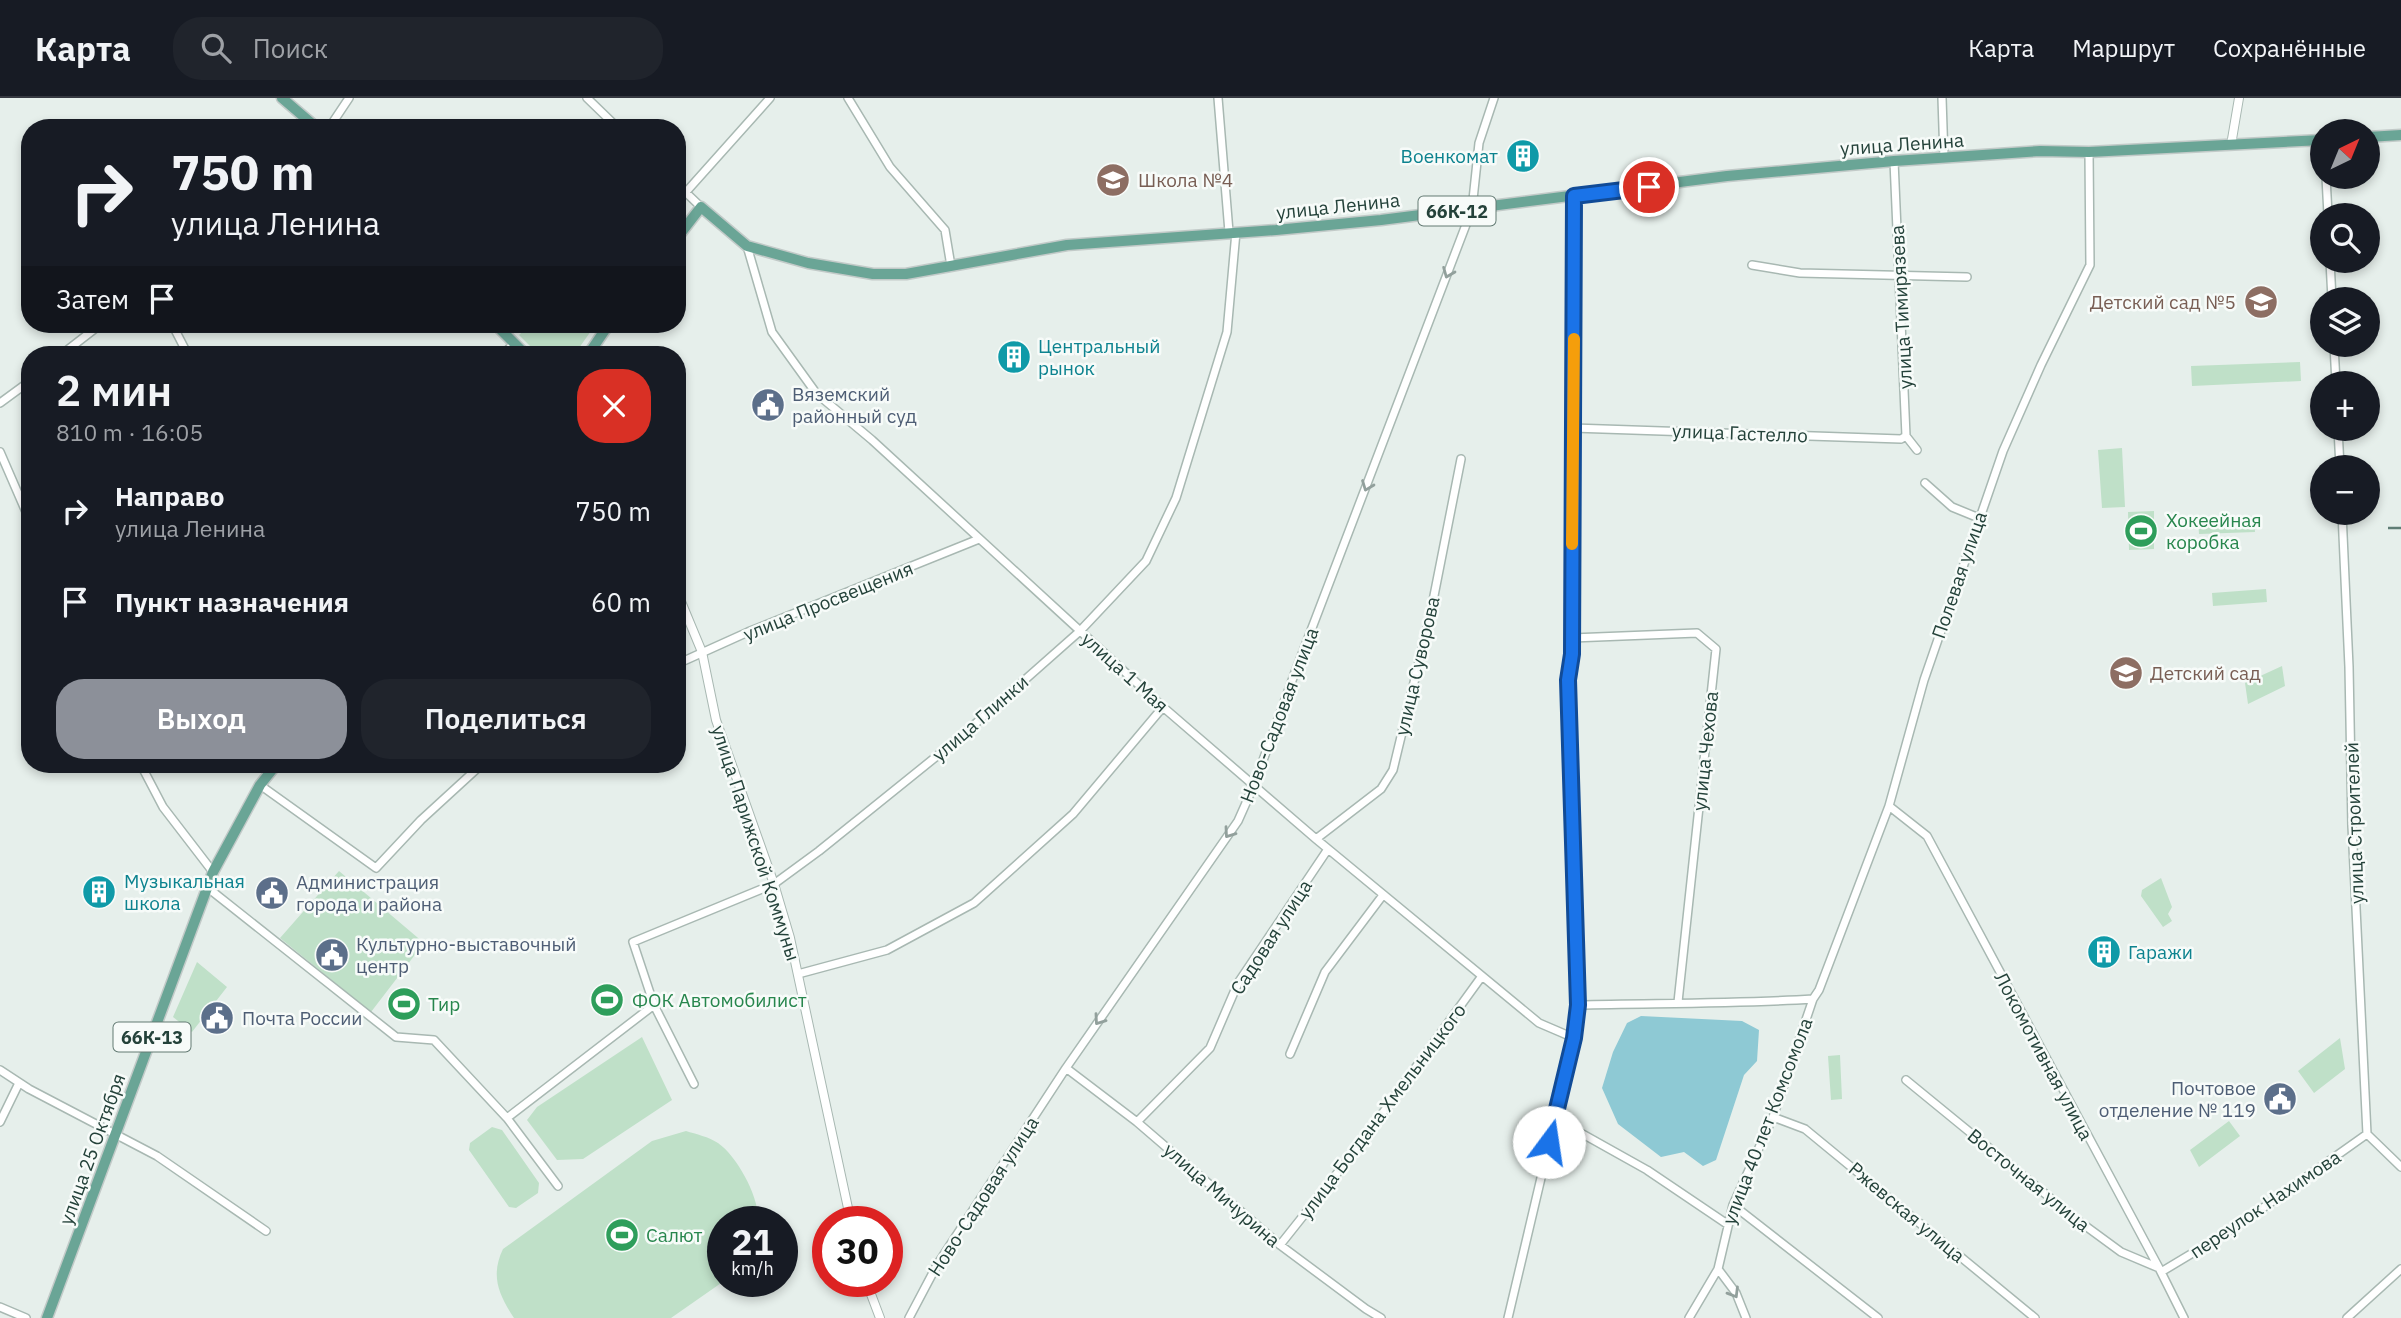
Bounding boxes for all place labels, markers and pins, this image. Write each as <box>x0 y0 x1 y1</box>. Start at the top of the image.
building icon: Военкомат <box>1504 137 1542 175</box>
place label: Военкомат <box>1401 144 1498 168</box>
pin <box>1619 157 1679 217</box>
school or university icon: Школа №4 <box>1094 161 1132 199</box>
place label: Школа №4 <box>1138 168 1233 192</box>
school or university icon: Детский сад №5 <box>2242 283 2280 321</box>
place label: Детский сад №5 <box>2090 290 2236 314</box>
place label: Центральный рынок <box>1038 334 1160 380</box>
building icon: Центральный рынок <box>995 338 1033 376</box>
place label: Вяземский районный суд <box>792 382 917 428</box>
public building icon: Вяземский районный суд <box>749 386 787 424</box>
place label: Хокеейная коробка <box>2166 508 2262 554</box>
sports icon: Хокеейная коробка <box>2122 512 2160 550</box>
school or university icon: Детский сад <box>2107 654 2145 692</box>
place label: Детский сад <box>2150 661 2261 685</box>
place label: Музыкальная школа <box>124 869 245 915</box>
place label: Администрация города и района <box>296 870 442 916</box>
building icon: Музыкальная школа <box>80 873 118 911</box>
public building icon: Администрация города и района <box>253 874 291 912</box>
place label: Культурно-выставочный центр <box>356 932 576 978</box>
building icon: Гаражи <box>2085 933 2123 971</box>
public building icon: Культурно-выставочный центр <box>313 936 351 974</box>
place label: Гаражи <box>2128 940 2193 964</box>
sports icon: ФОК Автомобилист <box>588 981 626 1019</box>
sports icon: Тир <box>385 985 423 1023</box>
place label: ФОК Автомобилист <box>632 988 807 1012</box>
place label: Тир <box>428 992 460 1016</box>
public building icon: Почта России <box>198 999 236 1037</box>
place label: Почта России <box>242 1006 363 1030</box>
place label: Почтовое отделение № 119 <box>2099 1076 2256 1122</box>
public building icon: Почтовое отделение № 119 <box>2261 1080 2299 1118</box>
sports icon: Салют <box>603 1216 641 1254</box>
place label: Салют <box>646 1223 702 1247</box>

